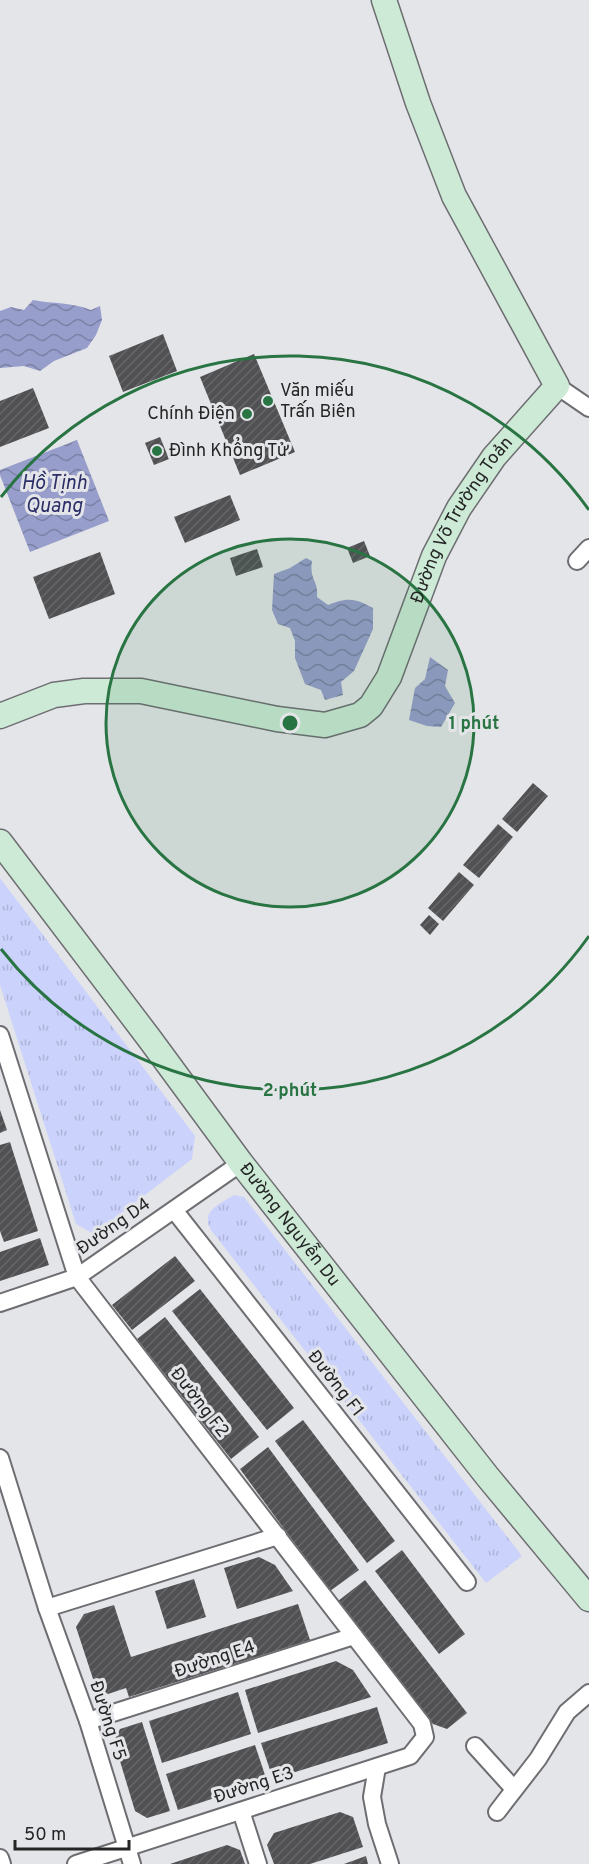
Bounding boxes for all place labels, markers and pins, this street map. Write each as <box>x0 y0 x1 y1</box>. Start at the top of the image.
place label: Văn miếu Trấn Biên <box>280 379 356 424</box>
marker: Văn miếu Trấn Biên <box>261 394 275 408</box>
place label: Chính Điện <box>147 403 235 426</box>
marker: Chính Điện <box>240 407 254 421</box>
place label: Đình Khổng Tử <box>169 436 290 463</box>
marker: Đình Khổng Tử <box>150 444 164 458</box>
centre of rings <box>280 713 300 733</box>

